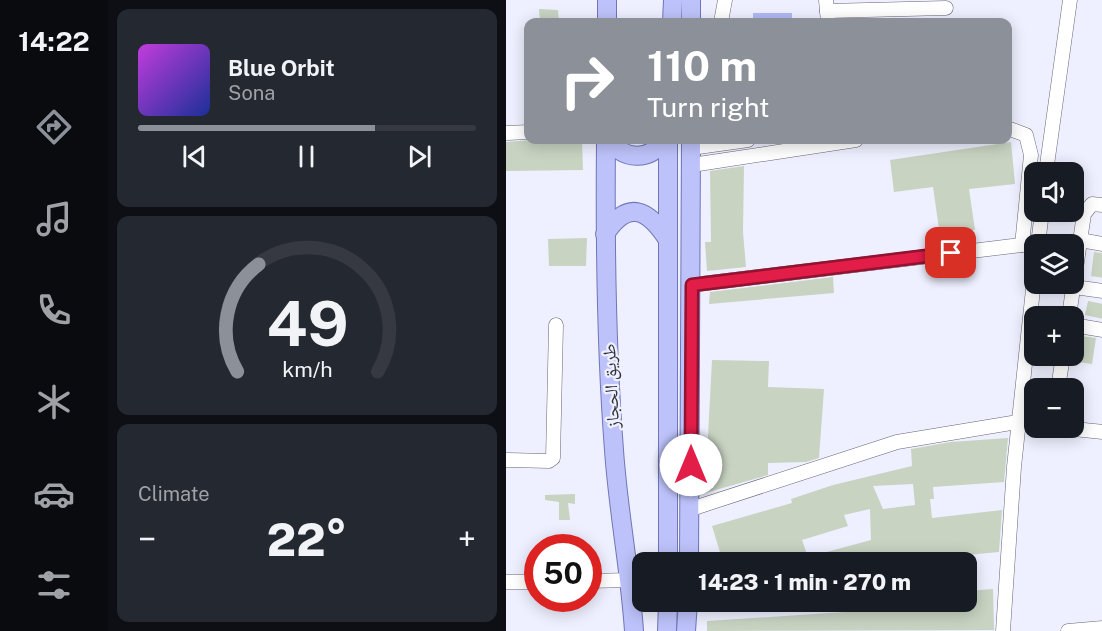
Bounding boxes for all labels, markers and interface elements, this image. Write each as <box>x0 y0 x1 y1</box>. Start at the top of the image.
text: 14:22 <box>18 25 90 57</box>
text: 110 m <box>647 41 757 90</box>
icon: right <box>548 42 626 120</box>
text: Blue Orbit <box>228 55 335 81</box>
text: Sona <box>228 81 275 105</box>
text: Turn right <box>647 91 770 123</box>
icon: directions <box>33 106 75 148</box>
icon: previous <box>178 140 211 173</box>
icon: pause <box>290 140 323 173</box>
icon: next <box>403 140 436 173</box>
map controls <box>1024 162 1084 438</box>
button: sound <box>1024 162 1084 222</box>
icon: music <box>33 198 75 240</box>
pin <box>925 227 976 278</box>
button: layers <box>1024 234 1084 294</box>
icon: arrive <box>934 236 967 269</box>
text: 49 <box>266 288 348 361</box>
icon: phone <box>33 289 75 331</box>
button: + <box>1024 306 1084 366</box>
street label: طريق الحجاز <box>598 343 624 430</box>
text: km/h <box>282 358 332 383</box>
button: − <box>1024 378 1084 438</box>
icon: climate <box>33 381 75 423</box>
position arrow <box>659 433 723 497</box>
icon: car <box>33 473 75 515</box>
text: Climate <box>138 482 210 506</box>
text: 22° <box>267 513 347 566</box>
text: − <box>138 520 156 558</box>
text: + <box>458 520 476 558</box>
speed limit sign: 50 <box>524 534 602 612</box>
icon: filters <box>33 564 75 606</box>
text: 14:23 · 1 min · 270 m <box>698 569 911 595</box>

